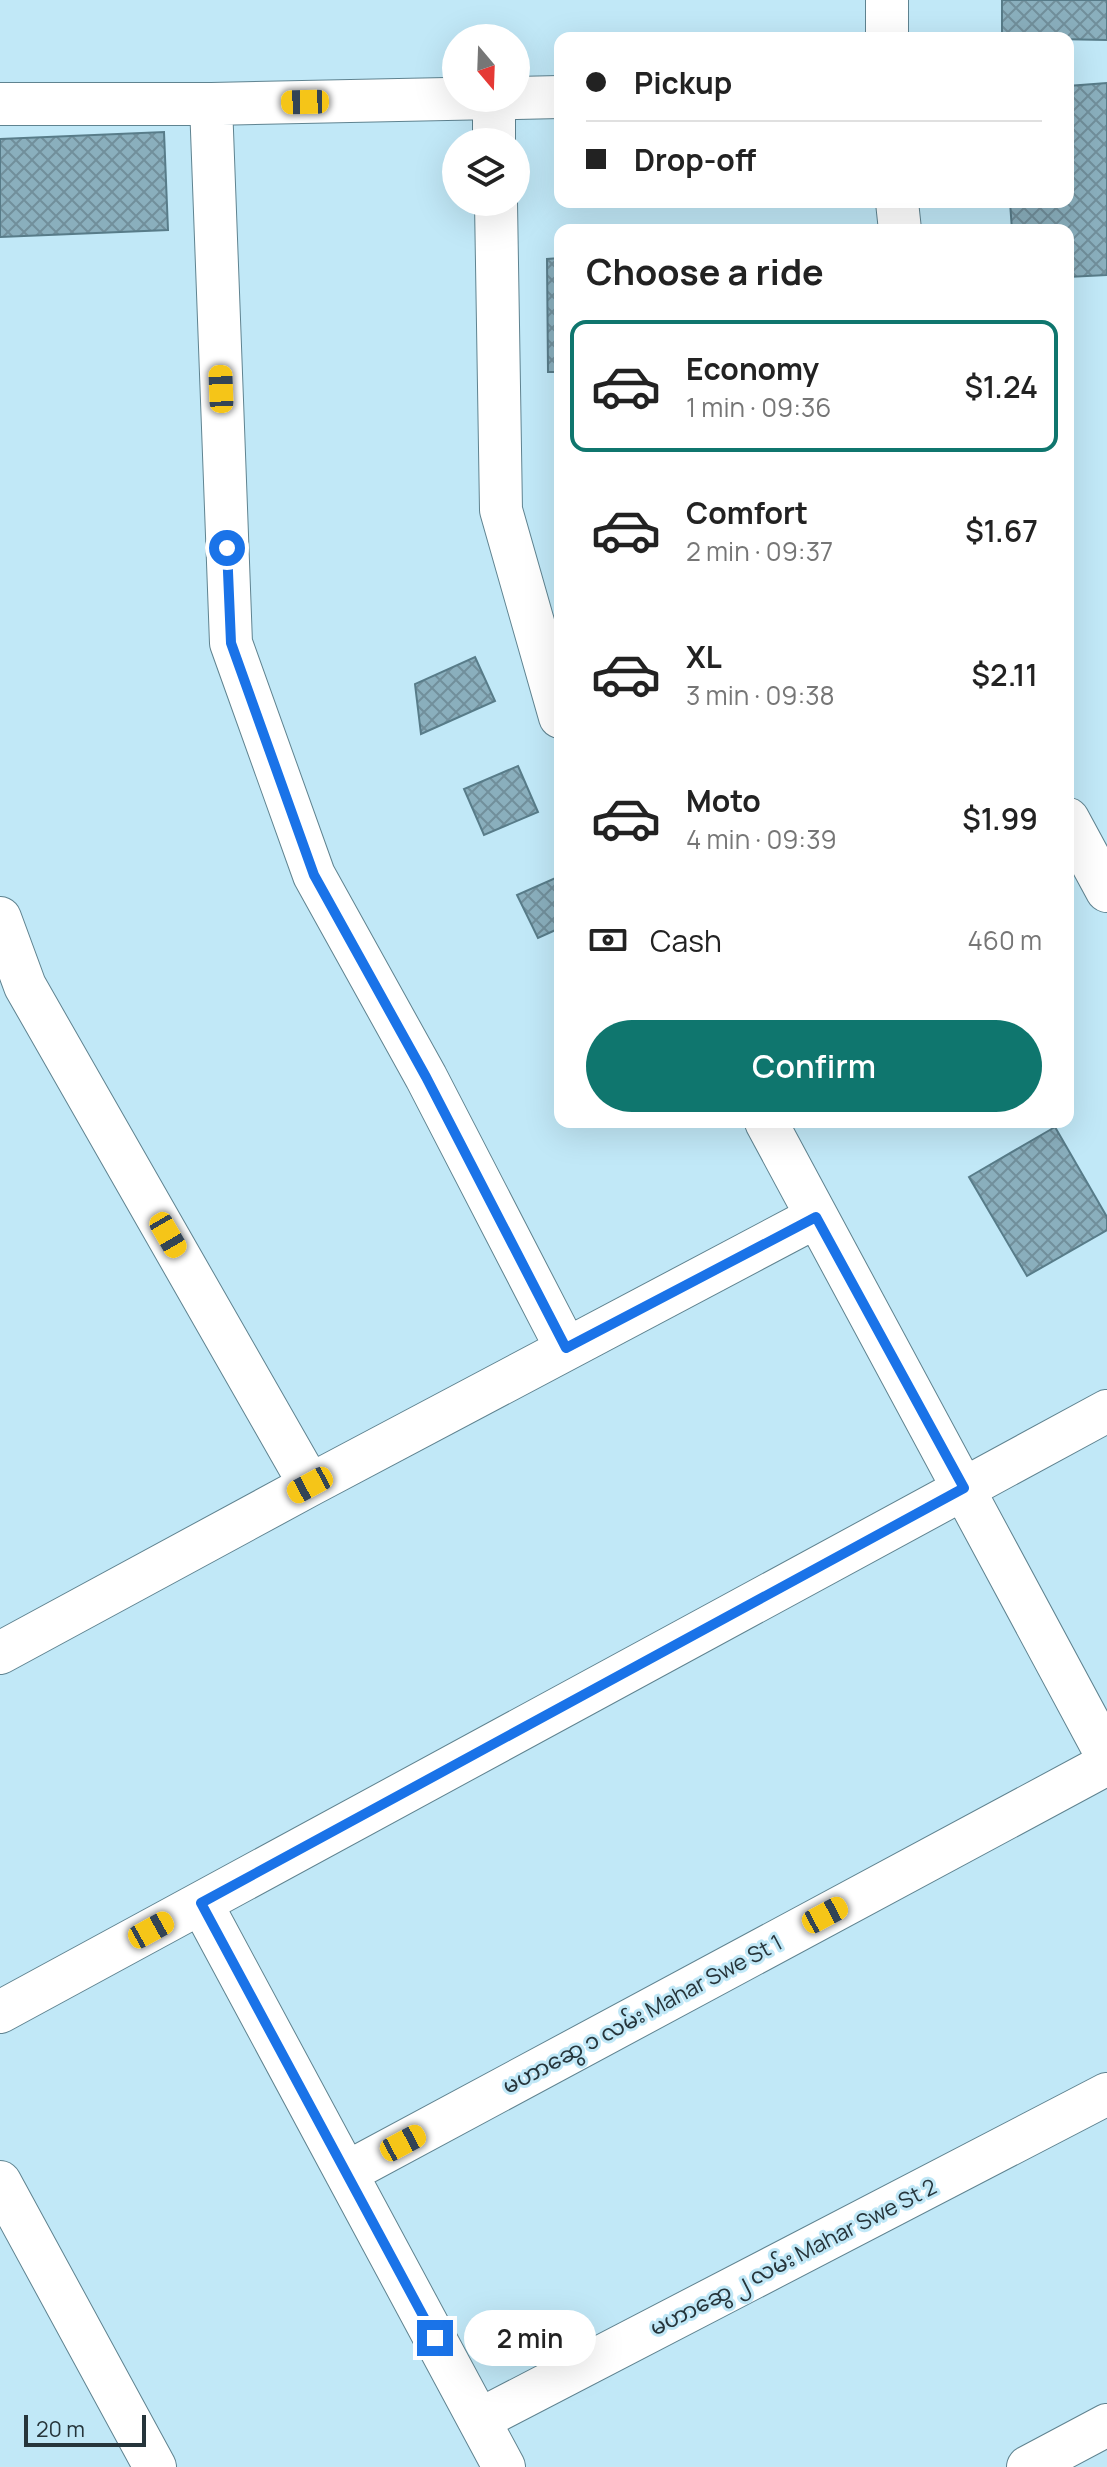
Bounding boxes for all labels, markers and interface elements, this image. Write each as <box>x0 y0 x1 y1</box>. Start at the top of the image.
north arrow <box>442 24 530 112</box>
map controls <box>442 24 530 216</box>
text: Pickup <box>634 62 732 103</box>
car <box>281 90 329 114</box>
button: layers <box>442 128 530 216</box>
text: Drop-off <box>634 139 756 180</box>
text: Choose a ride <box>586 247 824 296</box>
text: Economy <box>686 348 819 389</box>
icon: car <box>590 350 662 422</box>
car <box>208 365 234 413</box>
text: $1.24 <box>964 366 1038 407</box>
text: 1 min · 09:36 <box>686 389 831 425</box>
text: Comfort <box>686 492 808 533</box>
icon: car <box>590 494 662 566</box>
text: $1.67 <box>965 510 1038 551</box>
route start <box>209 530 245 566</box>
text: 2 min · 09:37 <box>686 533 833 569</box>
text: XL <box>686 636 722 677</box>
icon: car <box>590 638 662 710</box>
text: $2.11 <box>972 654 1038 695</box>
text: 3 min · 09:38 <box>686 677 835 713</box>
text: Moto <box>686 780 761 821</box>
icon: car <box>590 782 662 854</box>
text: $1.99 <box>962 798 1038 839</box>
text: 4 min · 09:39 <box>686 821 837 857</box>
icon: cash <box>586 918 630 962</box>
text: Cash <box>650 920 722 961</box>
text: 460 m <box>967 922 1042 958</box>
button: Confirm <box>586 1020 1042 1112</box>
car <box>146 1208 190 1262</box>
car <box>283 1463 337 1507</box>
car <box>798 1893 852 1937</box>
car <box>124 1908 178 1952</box>
street label: မဟာဆွေ ၁ လမ်း Mahar Swe St 1 <box>497 1927 788 2103</box>
car <box>376 2121 430 2165</box>
street label: မဟာဆွေ ၂ လမ်း Mahar Swe St 2 <box>644 2171 943 2345</box>
callout: 2 min <box>463 2310 595 2366</box>
route end <box>417 2320 453 2356</box>
text: 2 min <box>497 2320 563 2356</box>
scale bar <box>24 2411 146 2447</box>
text: 20 m <box>36 2414 85 2444</box>

